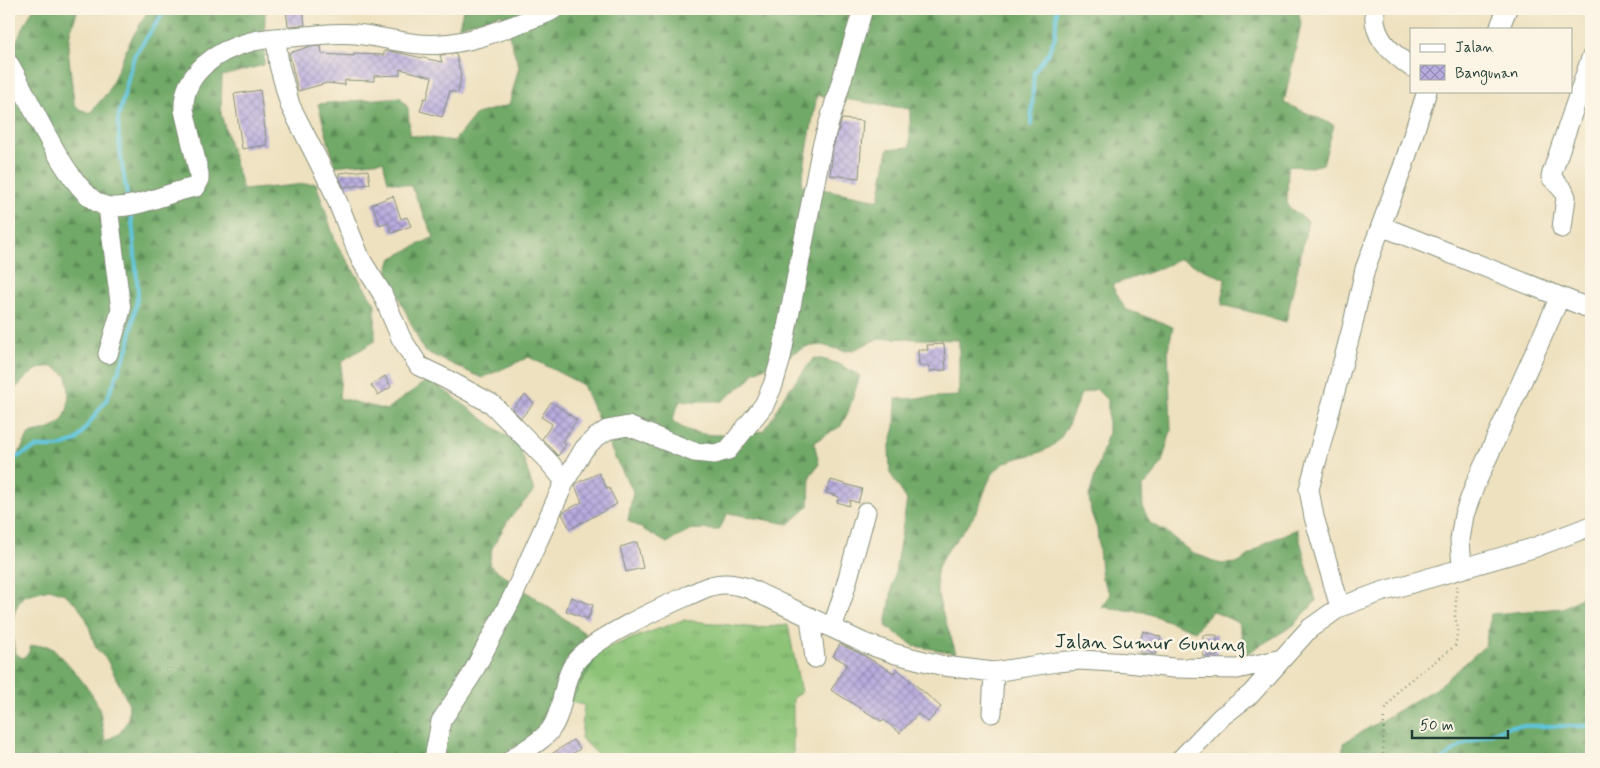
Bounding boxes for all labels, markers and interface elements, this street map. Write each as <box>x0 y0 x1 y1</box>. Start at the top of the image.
legend <box>1410 28 1572 92</box>
text: Jalan <box>1455 38 1494 58</box>
text: Bangunan <box>1455 64 1518 85</box>
street label: Jalan Sumur Gunung <box>1054 628 1246 659</box>
scale bar <box>1412 708 1509 740</box>
text: 50 m <box>1420 716 1454 736</box>

